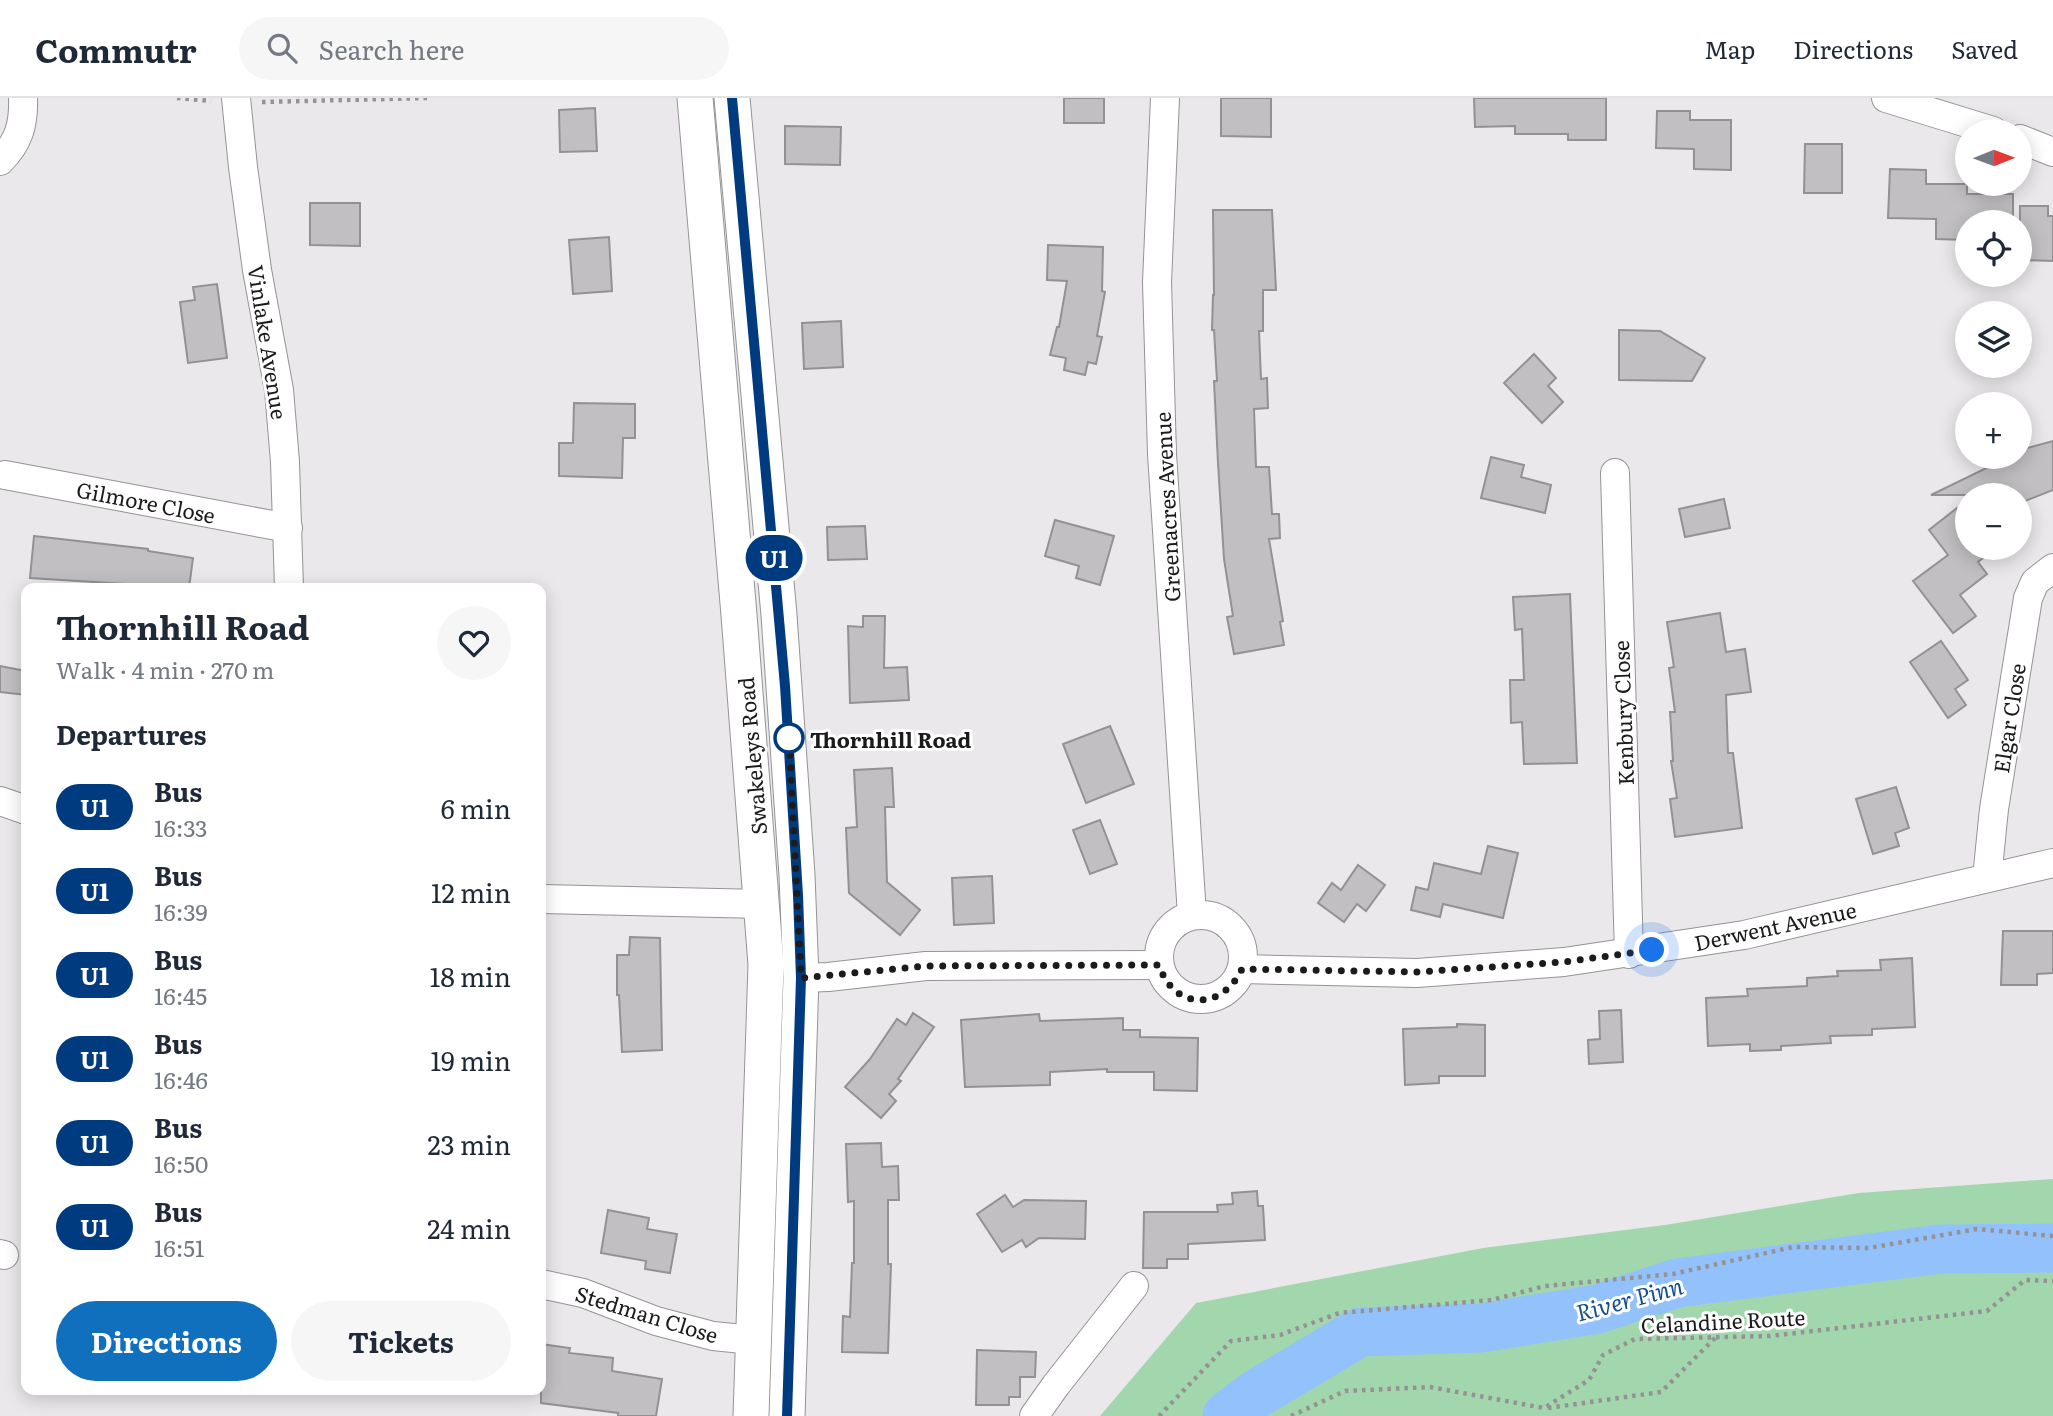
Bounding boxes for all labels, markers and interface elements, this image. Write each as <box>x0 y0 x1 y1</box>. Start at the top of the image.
search box <box>239 17 729 80</box>
text: Commutr <box>35 24 197 73</box>
icon: search <box>263 29 301 67</box>
text: Search here <box>319 29 464 68</box>
text: Map <box>1704 31 1755 66</box>
text: Directions <box>1793 31 1913 66</box>
text: Saved <box>1951 31 2018 66</box>
north arrow <box>1955 119 2032 196</box>
map controls <box>1955 119 2032 560</box>
button: locate <box>1955 210 2032 287</box>
street label: Vinlake Avenue <box>241 263 297 421</box>
button: layers <box>1955 301 2032 378</box>
button: + <box>1955 392 2032 469</box>
street label: Greenacres Avenue <box>1146 411 1186 603</box>
street label: Gilmore Close <box>74 472 218 530</box>
button: − <box>1955 483 2032 560</box>
line badge: U1 <box>742 535 806 581</box>
text: U1 <box>760 540 788 575</box>
text: Thornhill Road <box>56 601 310 650</box>
button: heart <box>437 606 511 680</box>
street label: Kenbury Close <box>1604 640 1640 786</box>
text: Walk · 4 min · 270 m <box>56 652 274 686</box>
street label: Elgar Close <box>1984 661 2032 775</box>
street label: Swakeleys Road <box>729 676 773 836</box>
text: Departures <box>56 714 207 753</box>
marker: Thornhill Road <box>774 723 804 753</box>
place label: Thornhill Road <box>810 723 972 754</box>
text: Bus <box>154 771 202 810</box>
text: 6 min <box>441 788 511 827</box>
text: U1 <box>80 789 109 824</box>
text: 16:33 <box>154 810 207 844</box>
text: Bus <box>154 855 202 894</box>
text: 12 min <box>431 872 511 911</box>
text: U1 <box>80 873 109 908</box>
street label: Derwent Avenue <box>1691 893 1859 957</box>
text: 16:39 <box>154 894 208 928</box>
your location <box>1634 932 1669 967</box>
text: Bus <box>154 939 202 978</box>
text: 18 min <box>430 956 511 995</box>
text: U1 <box>80 957 109 992</box>
text: 16:45 <box>154 978 207 1012</box>
text: Bus <box>154 1023 202 1062</box>
text: 19 min <box>431 1040 511 1079</box>
text: U1 <box>80 1041 109 1076</box>
text: 16:46 <box>154 1062 208 1096</box>
text: Bus <box>154 1107 202 1146</box>
text: 23 min <box>427 1124 511 1163</box>
text: U1 <box>80 1125 109 1160</box>
text: 16:50 <box>154 1146 208 1180</box>
text: Bus <box>154 1191 202 1230</box>
text: 24 min <box>427 1208 511 1247</box>
text: U1 <box>80 1209 109 1244</box>
text: 16:51 <box>154 1230 204 1264</box>
water label: River Pinn <box>1572 1267 1687 1329</box>
street label: Stedman Close <box>572 1277 722 1349</box>
street label: Celandine Route <box>1640 1300 1806 1340</box>
button: Directions <box>56 1301 277 1381</box>
button: Tickets <box>291 1301 511 1381</box>

